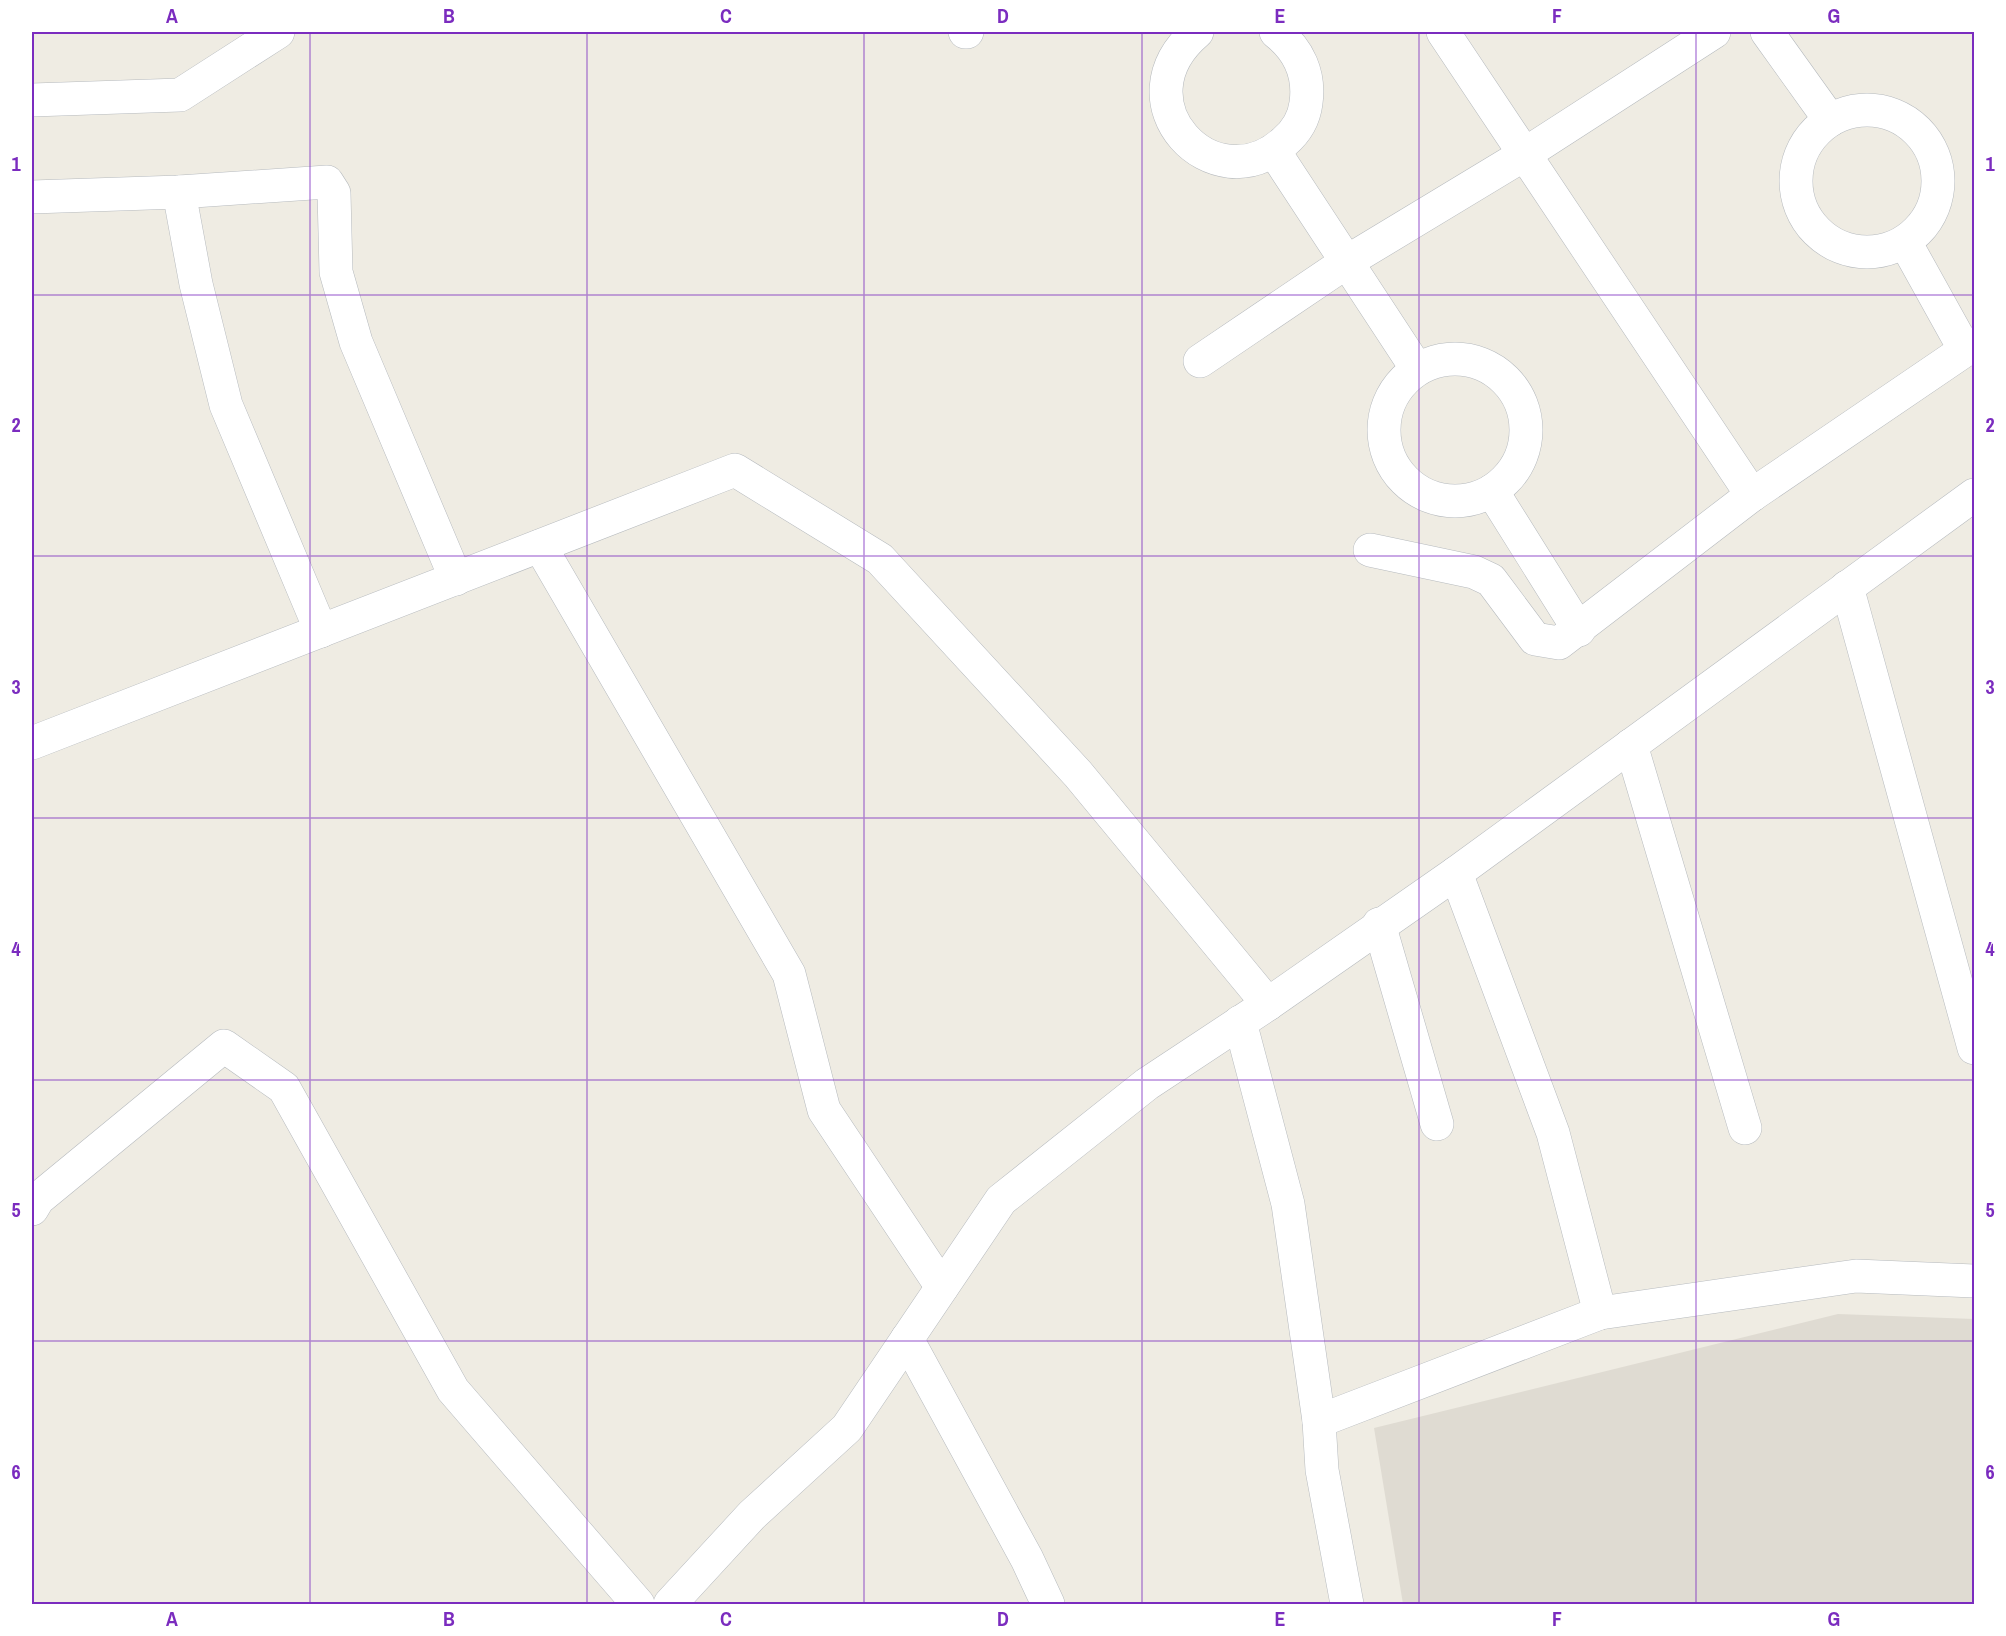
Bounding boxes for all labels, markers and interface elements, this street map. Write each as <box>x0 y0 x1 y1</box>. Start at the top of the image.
text: A <box>166 2 178 29</box>
text: B <box>443 2 455 29</box>
text: C <box>720 2 732 29</box>
text: D <box>997 2 1009 29</box>
text: E <box>1275 2 1286 29</box>
text: F <box>1552 2 1562 29</box>
text: G <box>1828 2 1840 29</box>
text: 1 <box>11 150 21 177</box>
text: 1 <box>1985 150 1995 177</box>
text: 2 <box>11 411 21 438</box>
text: 2 <box>1985 411 1995 438</box>
text: 3 <box>11 673 21 700</box>
text: 3 <box>1985 673 1995 700</box>
text: 4 <box>11 935 21 962</box>
text: 4 <box>1985 935 1995 962</box>
text: 5 <box>11 1196 21 1223</box>
text: 5 <box>1985 1196 1995 1223</box>
text: 6 <box>11 1458 21 1485</box>
text: 6 <box>1985 1458 1995 1485</box>
text: A <box>166 1605 178 1632</box>
text: B <box>443 1605 455 1632</box>
text: C <box>720 1605 732 1632</box>
text: D <box>997 1605 1009 1632</box>
text: E <box>1275 1605 1286 1632</box>
text: F <box>1552 1605 1562 1632</box>
text: G <box>1828 1605 1840 1632</box>

